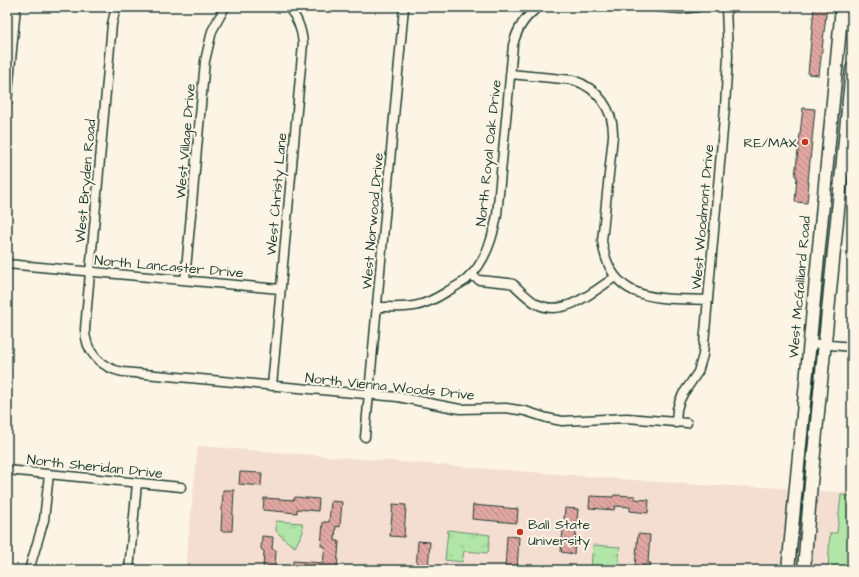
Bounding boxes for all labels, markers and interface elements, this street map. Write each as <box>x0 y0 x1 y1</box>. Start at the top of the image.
street label: North Royal Oak Drive <box>471 78 507 228</box>
street label: West Village Drive <box>171 82 201 200</box>
street label: West Bryden Road <box>71 118 101 244</box>
street label: West Christy Lane <box>262 131 292 256</box>
place label: RE/MAX <box>743 133 798 153</box>
marker: RE/MAX <box>800 137 810 147</box>
street label: West Woodmont Drive <box>687 143 719 291</box>
street label: West Norwood Drive <box>357 152 389 290</box>
street label: West McGalliard Road <box>784 215 816 359</box>
street label: North Lancaster Drive <box>93 251 245 284</box>
street label: North Vienna Woods Drive <box>304 368 476 406</box>
street label: North Sheridan Drive <box>26 450 164 484</box>
place label: Ball State University <box>528 515 591 551</box>
marker: Ball State University <box>515 527 525 537</box>

